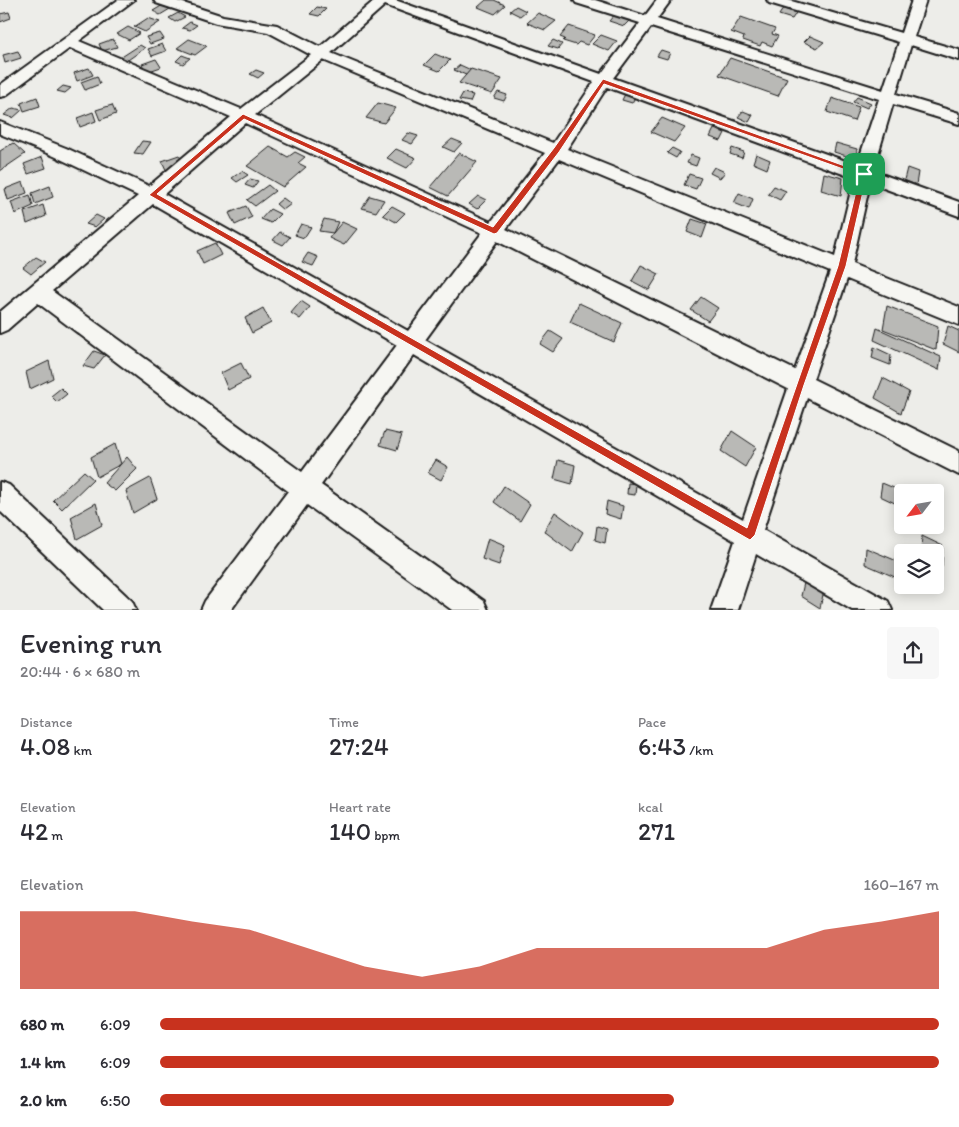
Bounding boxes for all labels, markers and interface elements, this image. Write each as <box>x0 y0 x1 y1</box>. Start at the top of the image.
pin <box>843 153 885 195</box>
icon: arrive <box>850 160 878 188</box>
north arrow <box>894 484 944 534</box>
map controls <box>894 484 944 594</box>
button: layers <box>894 544 944 594</box>
text: Evening run <box>20 626 162 660</box>
button: share <box>887 627 939 679</box>
text: 20:44 · 6 × 680 m <box>20 662 140 681</box>
text: Distance <box>20 714 72 731</box>
text: Time <box>329 714 359 731</box>
text: Pace <box>638 714 666 731</box>
text: 4.08 <box>20 731 70 761</box>
text: 27:24 <box>329 731 389 761</box>
text: 6:43 <box>638 731 686 761</box>
text: km <box>70 742 92 759</box>
text: /km <box>686 742 714 759</box>
text: Elevation <box>20 799 76 816</box>
text: Heart rate <box>329 799 391 816</box>
text: kcal <box>638 799 663 816</box>
text: 42 <box>20 816 48 846</box>
text: 140 <box>329 816 371 846</box>
text: 271 <box>638 816 675 846</box>
text: m <box>48 827 63 844</box>
text: bpm <box>371 827 400 844</box>
text: Elevation <box>20 875 84 894</box>
text: 160–167 m <box>863 875 939 894</box>
text: 680 m <box>20 1015 64 1034</box>
text: 6:09 <box>100 1015 131 1034</box>
text: 1.4 km <box>20 1053 66 1072</box>
text: 6:09 <box>100 1053 131 1072</box>
text: 2.0 km <box>20 1091 67 1110</box>
text: 6:50 <box>100 1091 131 1110</box>

